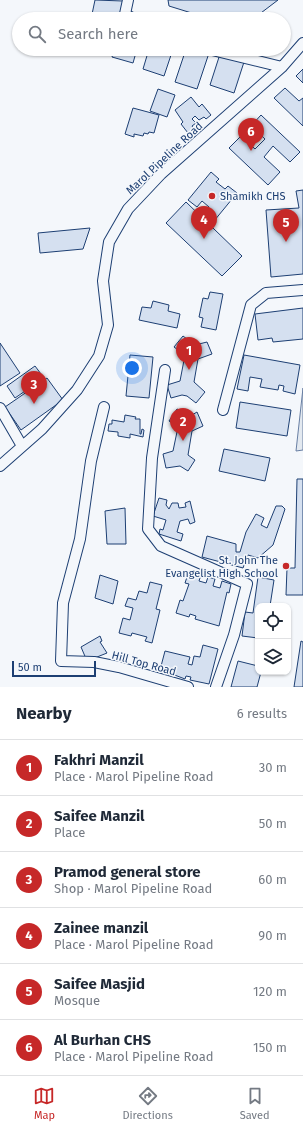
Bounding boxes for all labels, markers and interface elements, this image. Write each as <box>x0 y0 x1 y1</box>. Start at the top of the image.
search box <box>12 12 291 56</box>
icon: search <box>26 23 48 45</box>
text: Search here <box>58 25 138 43</box>
pin: 6 <box>238 118 264 151</box>
street label: Marol Pipeline Road <box>123 119 205 197</box>
place label: Shamikh CHS <box>220 190 286 203</box>
marker: Shamikh CHS <box>207 191 217 201</box>
pin: 4 <box>191 206 217 239</box>
pin: 5 <box>273 209 299 242</box>
pin: 1 <box>176 337 202 370</box>
your location <box>122 358 142 378</box>
pin: 3 <box>21 371 47 404</box>
pin: 2 <box>170 408 196 441</box>
place label: St. John The Evangelist High School <box>165 554 278 580</box>
marker: St. John The Evangelist High School <box>281 561 291 571</box>
map controls <box>255 603 291 675</box>
button: locate <box>255 603 291 639</box>
button: layers <box>255 639 291 675</box>
street label: Hill Top Road <box>110 649 178 678</box>
scale bar <box>12 659 96 678</box>
text: 50 m <box>18 661 42 674</box>
text: Nearby <box>16 703 71 724</box>
text: 6 results <box>237 706 287 721</box>
text: Fakhri Manzil <box>54 751 144 769</box>
text: 1 <box>26 760 32 775</box>
text: 30 m <box>259 760 287 775</box>
text: Place · Marol Pipeline Road <box>54 769 214 784</box>
text: Saifee Manzil <box>54 807 145 825</box>
text: 2 <box>26 816 32 831</box>
text: 50 m <box>259 816 287 831</box>
text: Place <box>54 825 85 840</box>
text: Pramod general store <box>54 863 201 881</box>
text: 3 <box>26 872 32 887</box>
text: 60 m <box>258 872 287 887</box>
text: Shop · Marol Pipeline Road <box>54 881 212 896</box>
text: Zainee manzil <box>54 919 148 937</box>
text: 4 <box>25 928 33 943</box>
text: 90 m <box>258 928 287 943</box>
text: Place · Marol Pipeline Road <box>54 937 214 952</box>
text: Saifee Masjid <box>54 975 145 993</box>
text: 5 <box>26 984 32 999</box>
text: 120 m <box>253 984 287 999</box>
text: Mosque <box>54 993 100 1008</box>
text: Al Burhan CHS <box>54 1031 151 1049</box>
text: 6 <box>25 1040 33 1055</box>
text: 150 m <box>253 1040 287 1055</box>
text: Place · Marol Pipeline Road <box>54 1049 214 1064</box>
tab: Map <box>33 1085 55 1122</box>
tab: Directions <box>122 1085 173 1122</box>
tab: Saved <box>240 1085 270 1122</box>

